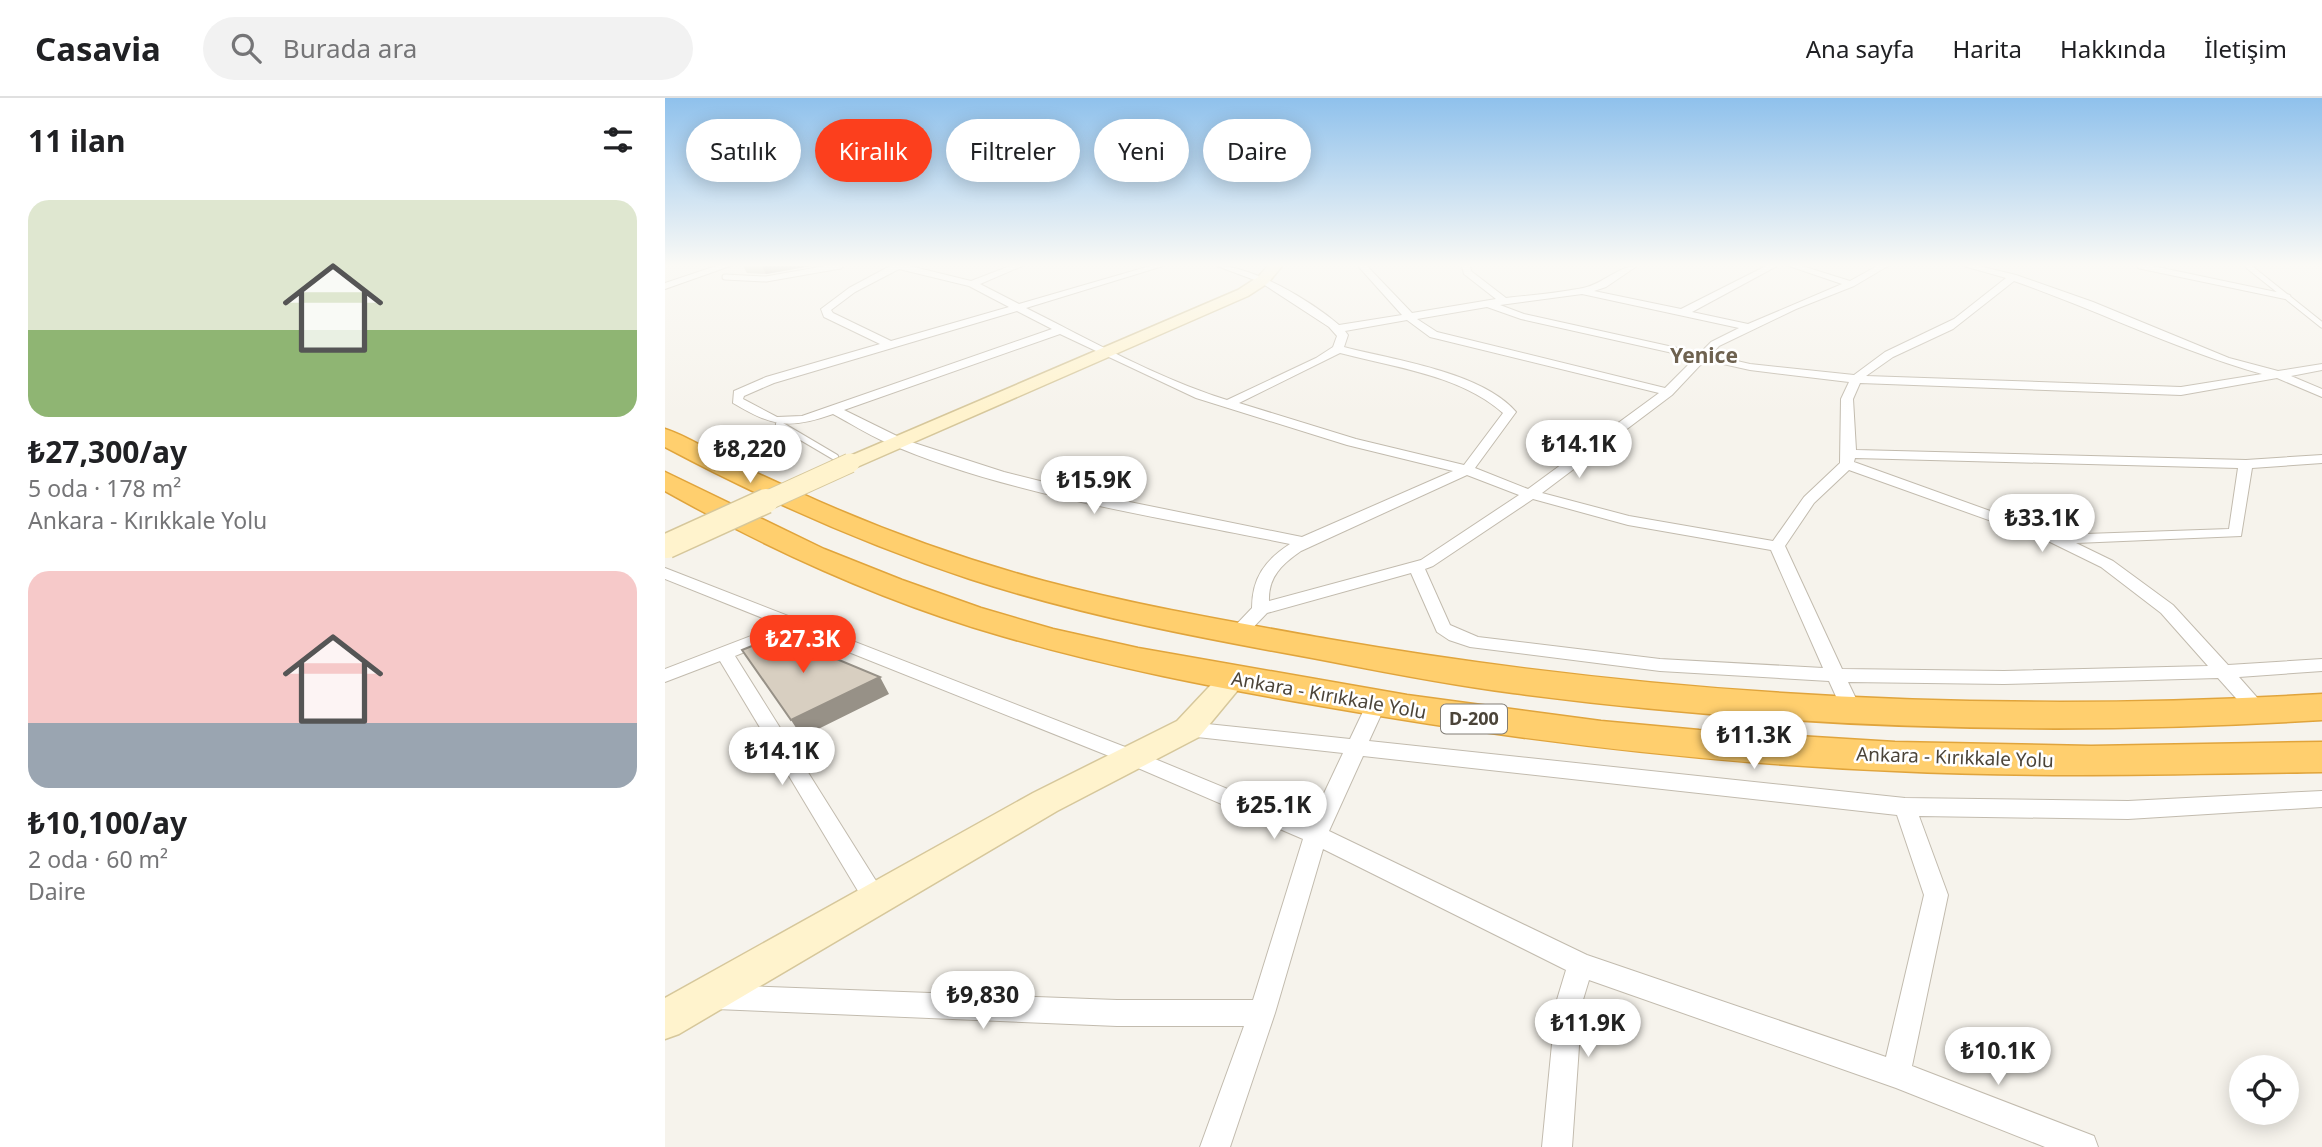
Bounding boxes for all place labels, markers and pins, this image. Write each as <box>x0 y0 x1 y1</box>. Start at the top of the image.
pin: ₺14.1K <box>1522 420 1636 480</box>
pin: ₺8,220 <box>693 426 807 485</box>
pin: ₺15.9K <box>1037 456 1151 516</box>
pin: ₺33.1K <box>1985 494 2099 554</box>
pin: ₺27.3K <box>746 616 860 675</box>
pin: ₺11.3K <box>1697 712 1811 771</box>
pin: ₺14.1K <box>725 728 839 787</box>
pin: ₺25.1K <box>1217 782 1331 841</box>
pin: ₺9,830 <box>926 972 1040 1031</box>
pin: ₺11.9K <box>1531 1000 1645 1059</box>
pin: ₺10.1K <box>1941 1028 2055 1087</box>

